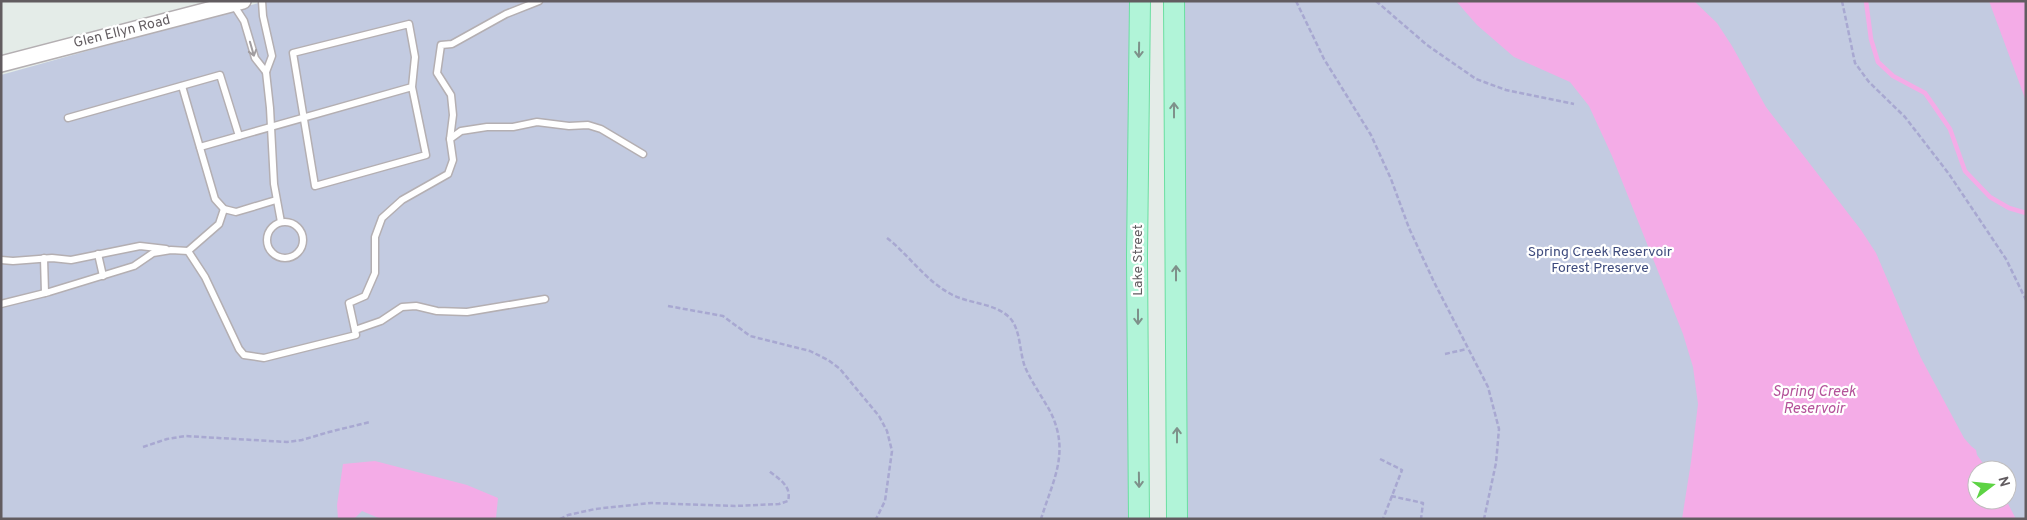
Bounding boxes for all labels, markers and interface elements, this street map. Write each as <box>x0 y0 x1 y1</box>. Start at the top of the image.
street label: Glen Ellyn Road <box>72 12 172 52</box>
one-way arrow <box>248 40 257 56</box>
one-way arrow <box>1134 42 1144 58</box>
one-way arrow <box>1170 102 1179 118</box>
street label: Lake Street <box>1130 224 1147 296</box>
park label: Spring Creek Reservoir Forest Preserve <box>1528 244 1673 277</box>
one-way arrow <box>1171 265 1181 281</box>
one-way arrow <box>1133 309 1143 325</box>
water label: Spring Creek Reservoir <box>1772 383 1856 419</box>
one-way arrow <box>1172 427 1182 444</box>
north arrow <box>1967 460 2017 510</box>
one-way arrow <box>1134 472 1144 488</box>
text: N <box>1993 475 2013 489</box>

